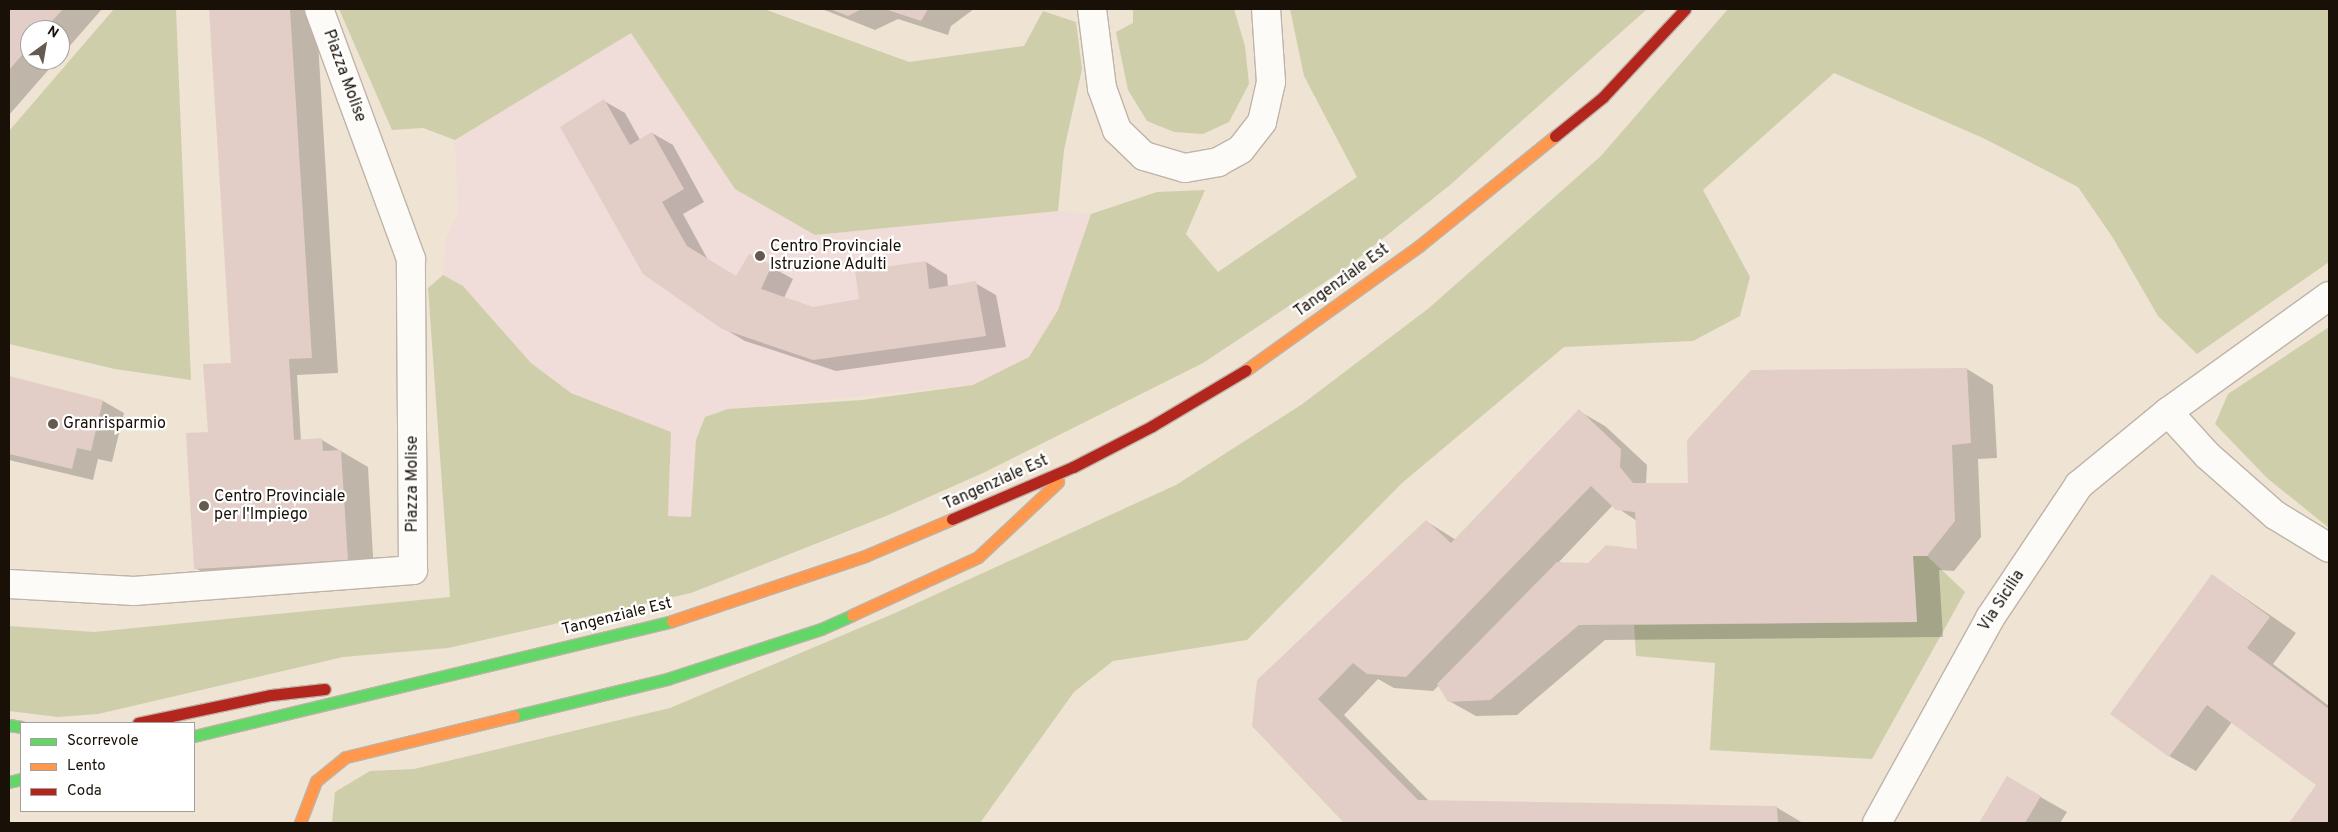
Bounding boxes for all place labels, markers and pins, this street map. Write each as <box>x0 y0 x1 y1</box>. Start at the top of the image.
place label: Centro Provinciale Istruzione Adulti <box>770 237 901 275</box>
marker: Centro Provinciale Istruzione Adulti <box>754 250 766 262</box>
place label: Granrisparmio <box>63 414 166 434</box>
marker: Granrisparmio <box>47 418 59 430</box>
place label: Centro Provinciale per l'Impiego <box>214 487 345 525</box>
marker: Centro Provinciale per l'Impiego <box>198 500 210 512</box>

